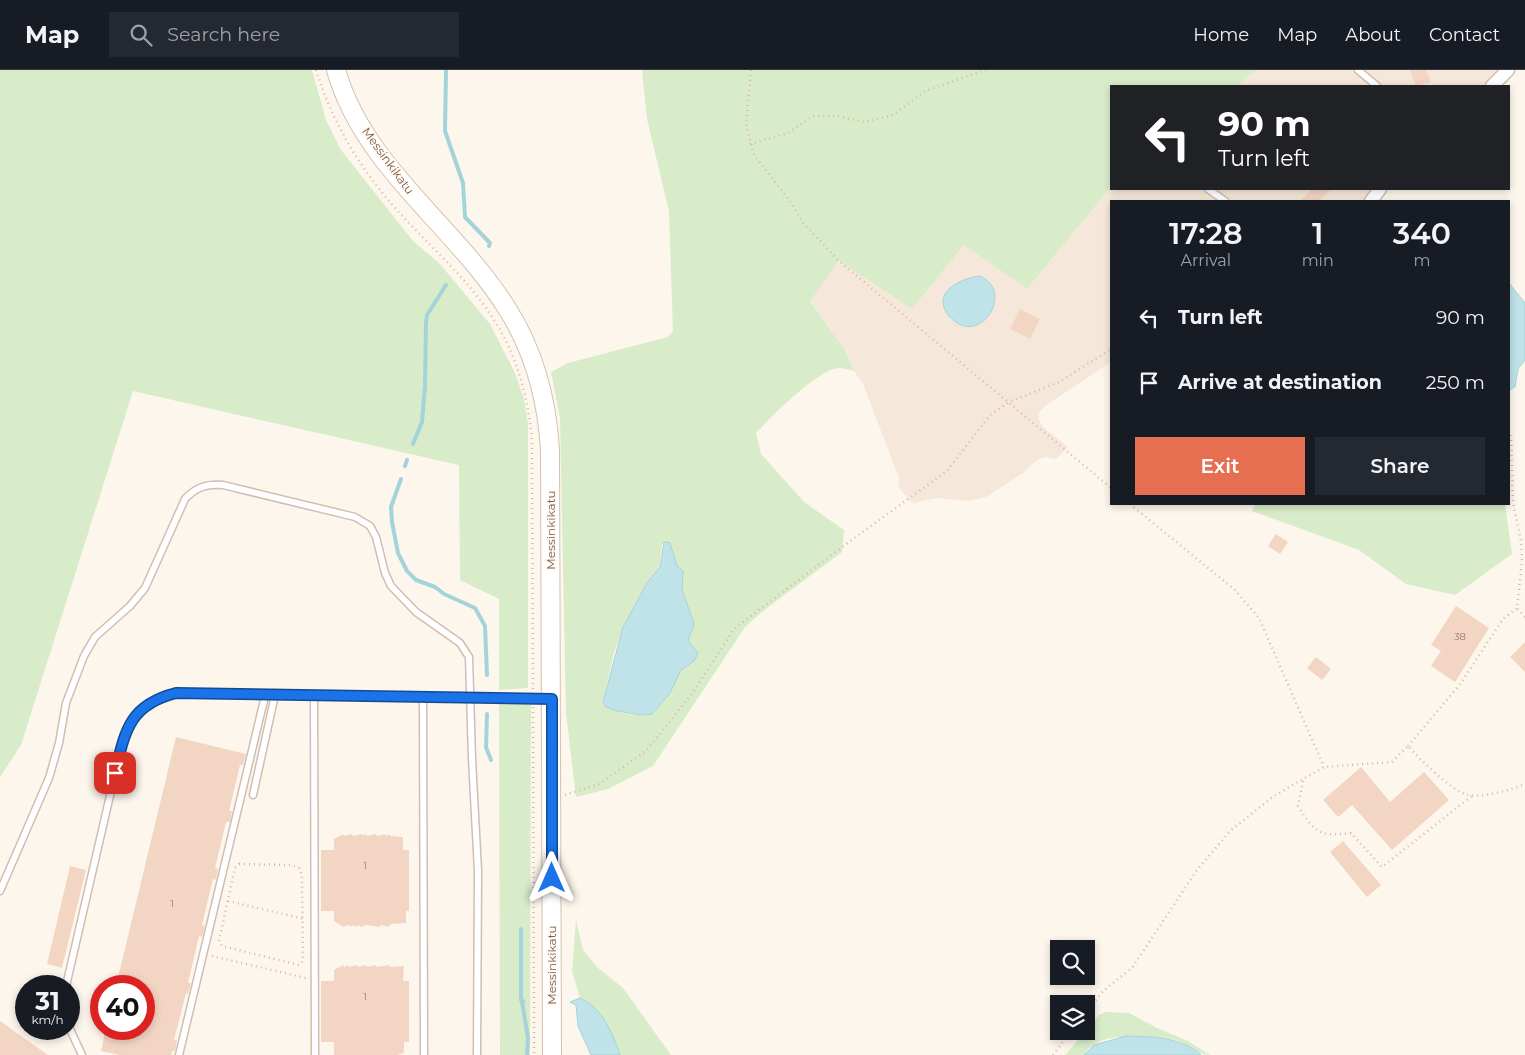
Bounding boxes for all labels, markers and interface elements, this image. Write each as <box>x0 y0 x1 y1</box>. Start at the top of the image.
search box <box>109 12 459 57</box>
text: Map <box>25 20 79 49</box>
icon: search <box>127 21 155 49</box>
text: Search here <box>167 23 280 46</box>
text: Home <box>1193 24 1249 46</box>
text: Map <box>1277 24 1317 46</box>
text: About <box>1345 24 1401 46</box>
text: Contact <box>1429 24 1500 46</box>
text: 90 m <box>1218 102 1311 145</box>
icon: left <box>1135 105 1200 170</box>
street label: Messinkikatu <box>359 124 418 197</box>
text: Turn left <box>1218 145 1310 172</box>
text: 17:28 <box>1169 215 1243 252</box>
text: 1 <box>1312 215 1323 252</box>
text: 340 <box>1393 215 1451 252</box>
text: Arrival <box>1181 251 1231 270</box>
text: min <box>1302 251 1334 270</box>
text: m <box>1413 251 1430 270</box>
icon: left <box>1135 304 1163 332</box>
text: Turn left <box>1178 306 1263 329</box>
text: 90 m <box>1436 306 1485 329</box>
icon: arrive <box>1135 369 1163 397</box>
text: Arrive at destination <box>1178 371 1382 394</box>
text: 250 m <box>1426 371 1485 394</box>
button: Exit <box>1135 437 1305 495</box>
button: Share <box>1315 437 1485 495</box>
street label: Messinkikatu <box>543 490 558 570</box>
house number: 38 <box>1454 630 1466 643</box>
pin <box>94 752 136 794</box>
icon: arrive <box>101 759 129 787</box>
position arrow <box>525 851 577 903</box>
house number: 1 <box>363 859 367 872</box>
house number: 1 <box>170 897 174 910</box>
street label: Messinkikatu <box>544 925 559 1005</box>
map controls <box>1050 940 1095 1040</box>
button: search <box>1050 940 1095 985</box>
speed limit sign: 40 <box>90 975 155 1040</box>
text: 31 <box>35 986 60 1016</box>
house number: 1 <box>363 990 367 1003</box>
button: layers <box>1050 995 1095 1040</box>
text: km/h <box>31 1012 64 1027</box>

